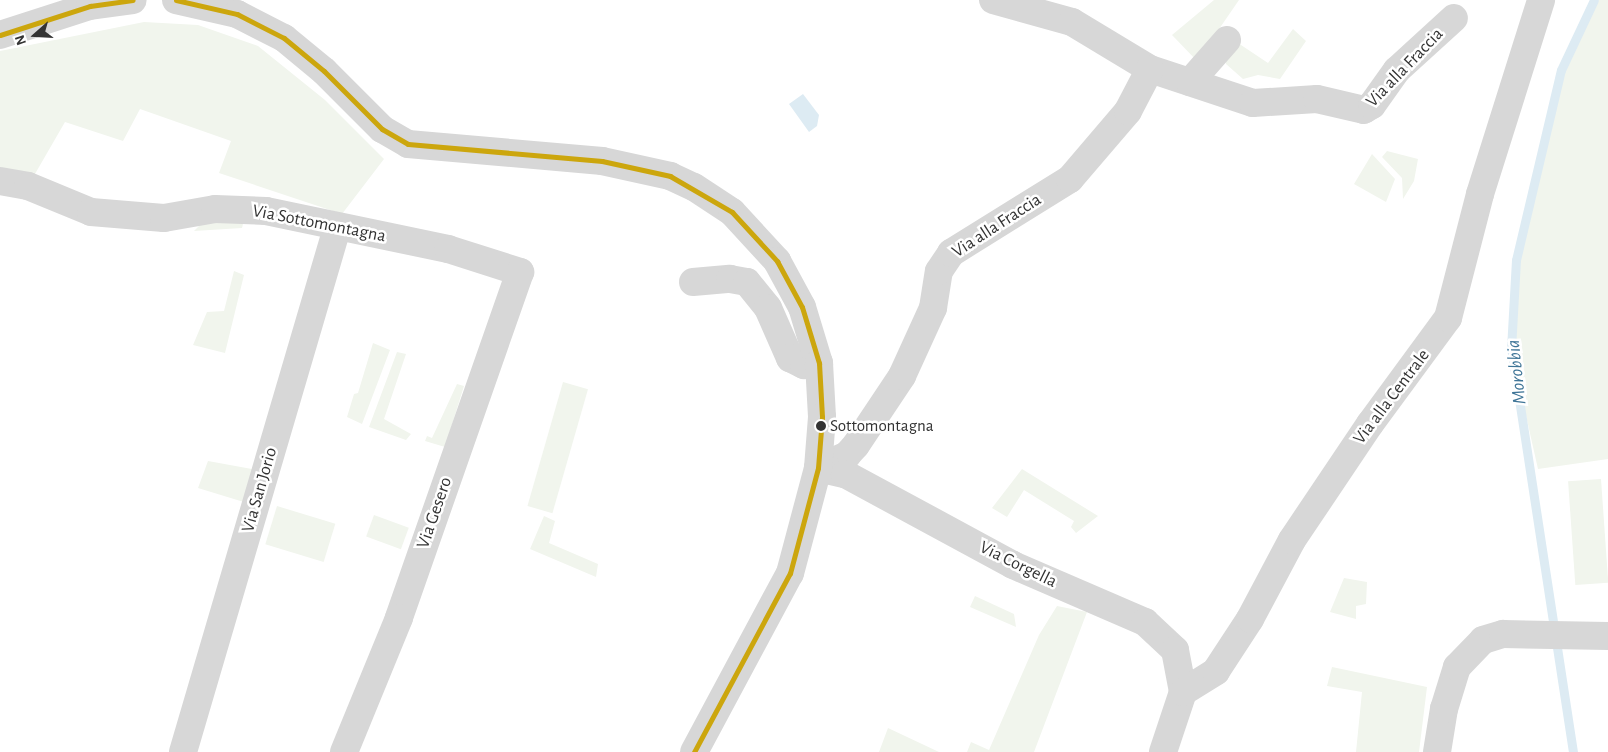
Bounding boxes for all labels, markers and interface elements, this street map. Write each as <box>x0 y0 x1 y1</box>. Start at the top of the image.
north arrow <box>10 10 60 60</box>
street label: Via alla Fraccia <box>1362 24 1448 112</box>
text: N <box>13 33 29 47</box>
street label: Via alla Fraccia <box>948 189 1046 263</box>
street label: Via Sottomontagna <box>250 200 388 248</box>
water label: Morobbia <box>1502 339 1532 405</box>
street label: Via alla Centrale <box>1349 345 1435 449</box>
place label: Sottomontagna <box>830 416 934 436</box>
marker: Sottomontagna <box>816 421 826 431</box>
street label: Via San Jorio <box>238 445 282 535</box>
street label: Via Gesero <box>413 474 457 552</box>
street label: Via Corgella <box>976 537 1060 593</box>

